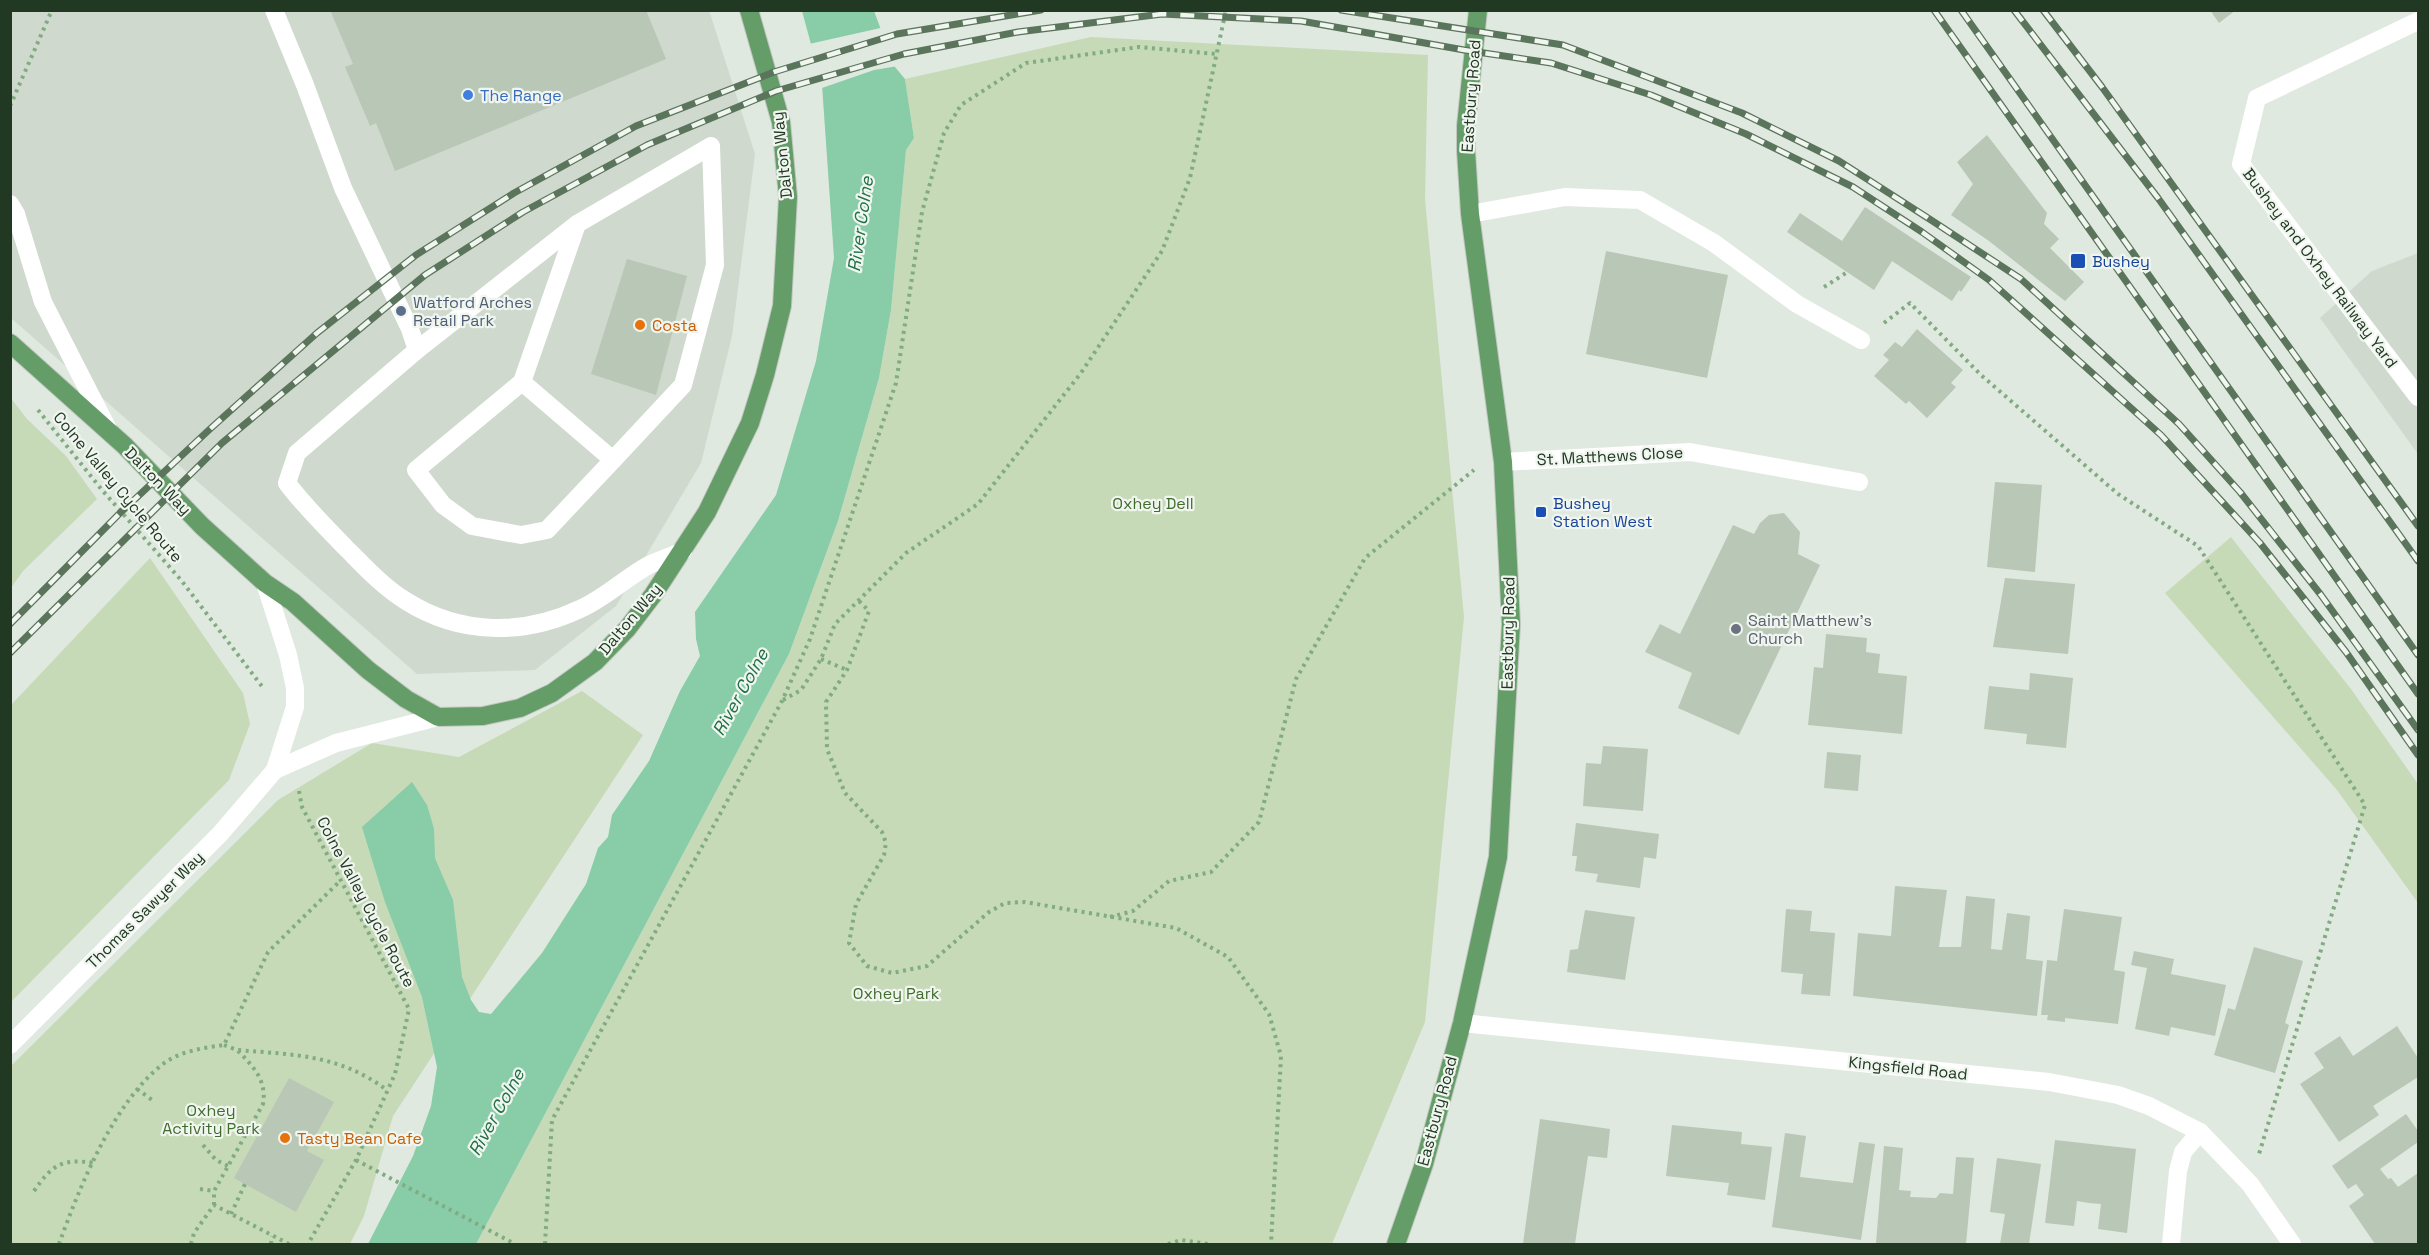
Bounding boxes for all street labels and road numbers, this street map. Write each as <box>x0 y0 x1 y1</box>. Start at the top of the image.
street label: Eastbury Road <box>1457 39 1485 153</box>
street label: Dalton Way <box>767 111 797 199</box>
street label: Bushey and Oxhey Railway Yard <box>2238 164 2402 372</box>
street label: Colne Valley Cycle Route <box>49 407 187 567</box>
street label: Dalton Way <box>120 442 196 520</box>
street label: St. Matthews Close <box>1536 442 1684 470</box>
street label: Eastbury Road <box>1497 576 1519 690</box>
street label: Dalton Way <box>594 579 666 659</box>
street label: Colne Valley Cycle Route <box>312 813 420 991</box>
street label: Thomas Sawyer Way <box>82 847 208 973</box>
street label: Kingsfield Road <box>1847 1051 1969 1085</box>
street label: Eastbury Road <box>1412 1054 1462 1168</box>

